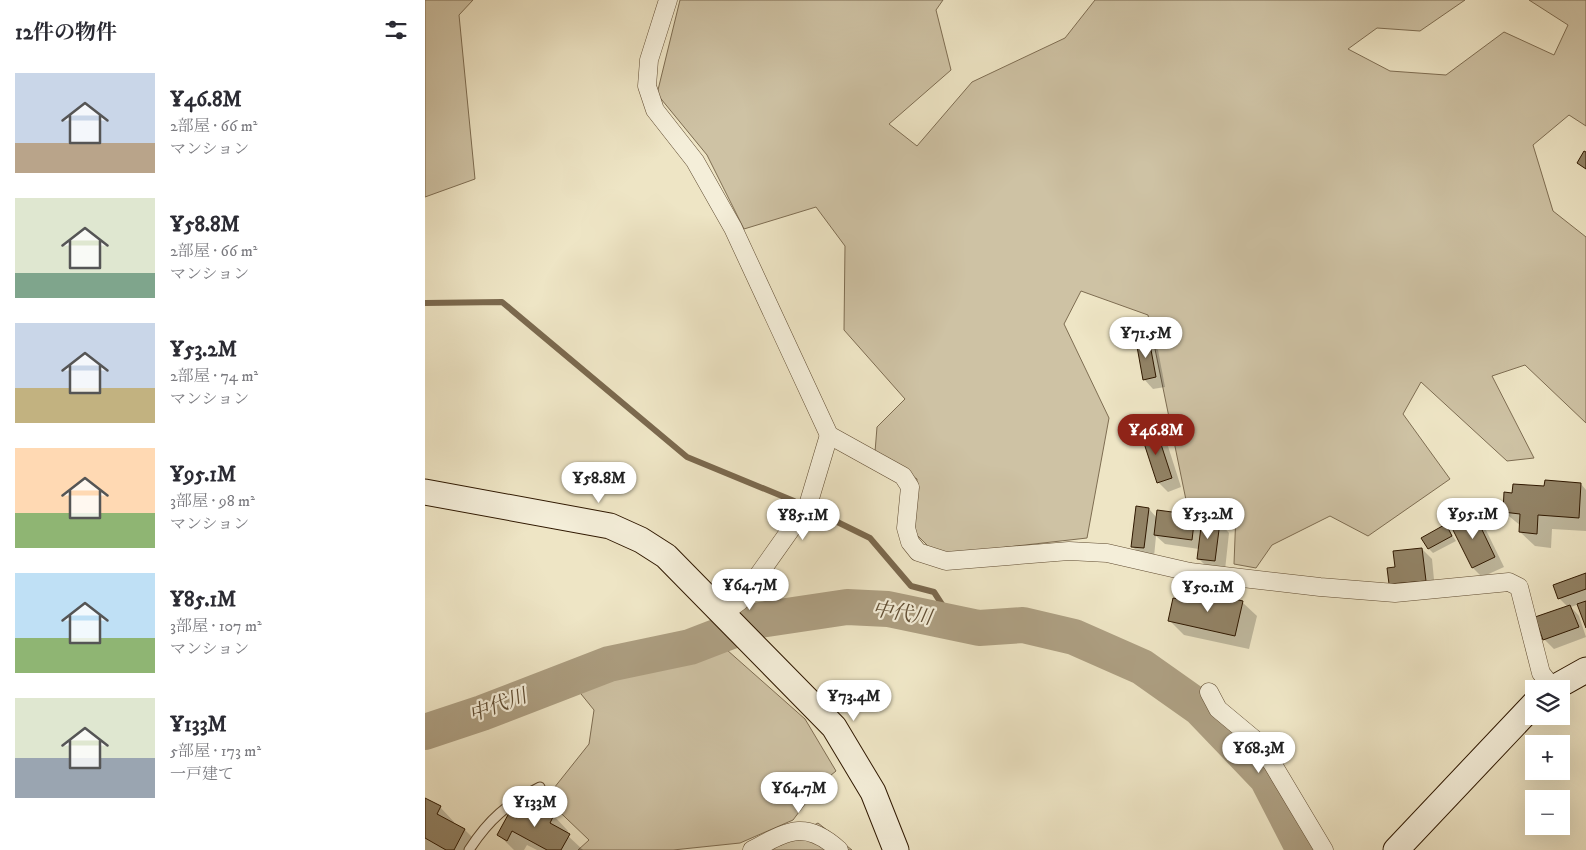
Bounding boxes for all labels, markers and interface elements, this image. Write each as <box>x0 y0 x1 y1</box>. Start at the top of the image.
icon: filters <box>382 16 410 44</box>
text: 12件の物件 <box>15 20 117 46</box>
text: ¥46.8M <box>170 87 242 113</box>
icon: home <box>55 93 115 153</box>
text: 2部屋 · 66 m² <box>170 116 257 136</box>
text: マンション <box>170 139 249 159</box>
text: ¥58.8M <box>170 212 240 238</box>
icon: home <box>55 218 115 278</box>
text: 2部屋 · 66 m² <box>170 241 257 261</box>
text: マンション <box>170 264 249 284</box>
pin: ¥71.5M <box>1105 316 1187 359</box>
text: ¥71.5M <box>1120 323 1172 343</box>
text: ¥53.2M <box>170 337 237 363</box>
icon: home <box>55 343 115 403</box>
text: 2部屋 · 74 m² <box>170 366 258 386</box>
text: マンション <box>170 389 249 409</box>
pin: ¥46.8M <box>1115 414 1197 456</box>
text: ¥46.8M <box>1129 420 1183 440</box>
text: ¥95.1M <box>170 462 236 488</box>
pin: ¥58.8M <box>558 462 640 504</box>
icon: home <box>55 468 115 528</box>
text: ¥58.8M <box>572 468 626 488</box>
text: 3部屋 · 98 m² <box>170 491 255 511</box>
pin: ¥85.1M <box>762 498 844 541</box>
pin: ¥53.2M <box>1167 498 1249 540</box>
pin: ¥95.1M <box>1432 498 1514 540</box>
text: ¥53.2M <box>1183 504 1233 524</box>
text: ¥95.1M <box>1448 504 1498 524</box>
text: ¥85.1M <box>778 505 828 525</box>
text: マンション <box>170 514 249 534</box>
pin: ¥64.7M <box>709 568 791 611</box>
pin: ¥50.1M <box>1167 570 1249 613</box>
text: ¥64.7M <box>723 575 777 595</box>
text: ¥50.1M <box>1182 577 1234 597</box>
text: ¥85.1M <box>170 587 236 613</box>
icon: home <box>55 593 115 653</box>
water label: 中代川 <box>870 597 936 631</box>
text: 3部屋 · 107 m² <box>170 616 262 636</box>
text: マンション <box>170 639 249 659</box>
pin: ¥73.4M <box>813 680 895 722</box>
map controls <box>1525 680 1570 835</box>
button: layers <box>1525 680 1570 725</box>
water label: 中代川 <box>466 683 532 728</box>
text: ¥73.4M <box>828 686 880 706</box>
text: ¥133M <box>170 712 227 738</box>
icon: home <box>55 718 115 778</box>
pin: ¥68.3M <box>1218 732 1300 774</box>
button: + <box>1525 735 1570 780</box>
text: ¥68.3M <box>1233 738 1285 758</box>
text: 5部屋 · 173 m² <box>170 741 261 761</box>
text: 一戸建て <box>170 764 234 784</box>
pin: ¥64.7M <box>758 772 840 814</box>
text: ¥64.7M <box>772 778 826 798</box>
pin: ¥133M <box>500 786 570 828</box>
button: − <box>1525 790 1570 835</box>
text: ¥133M <box>513 792 557 812</box>

